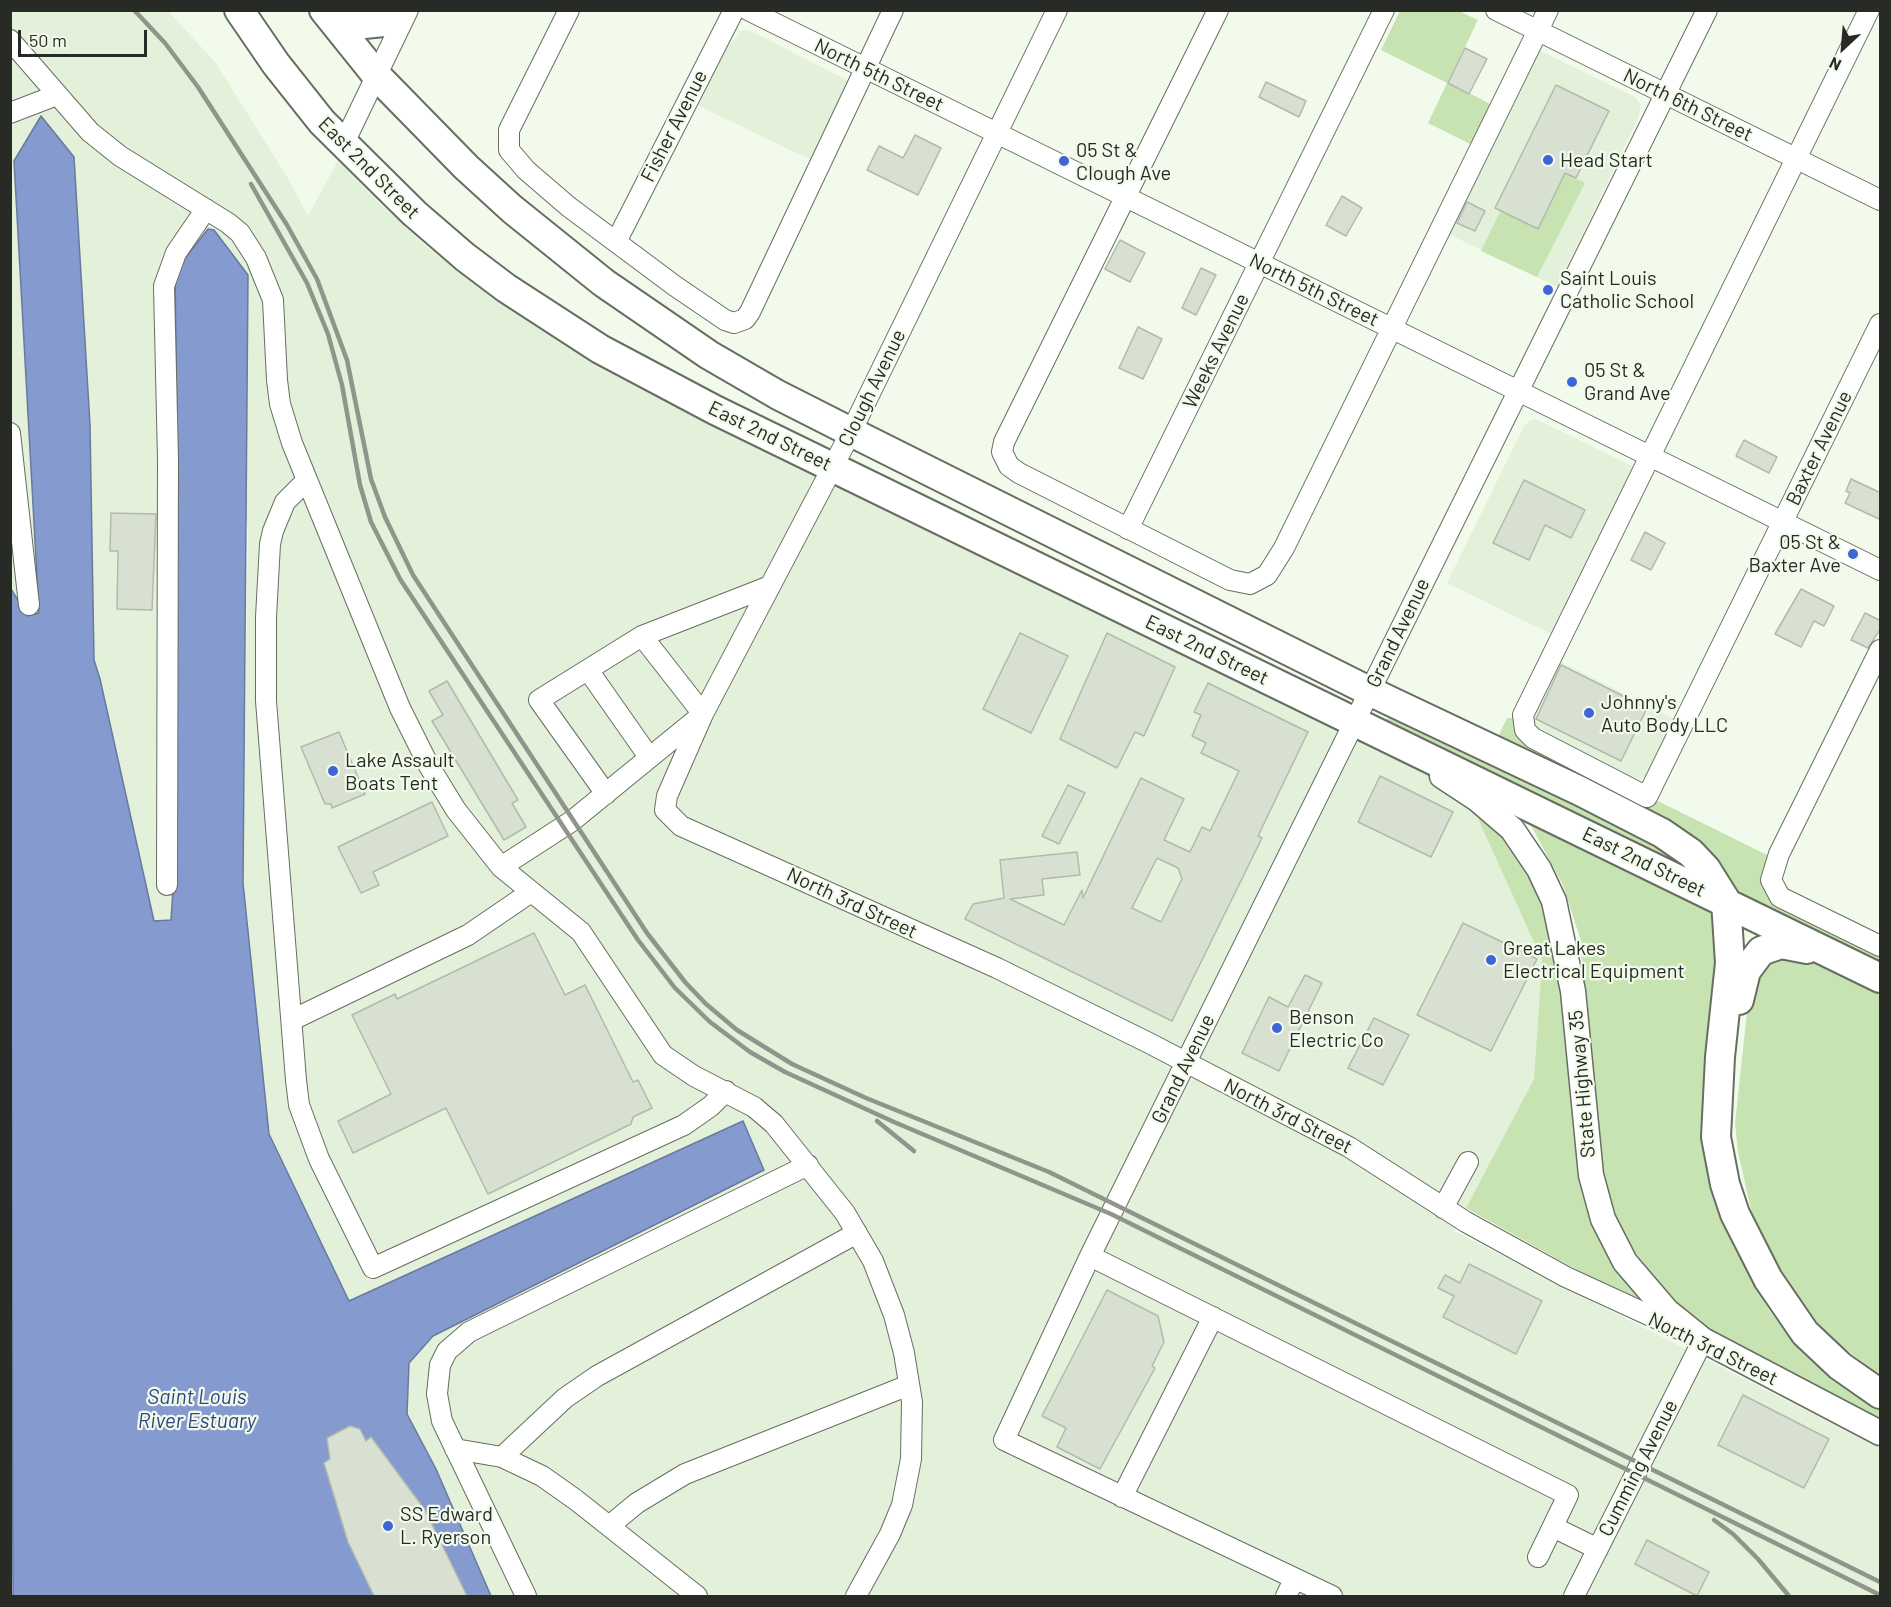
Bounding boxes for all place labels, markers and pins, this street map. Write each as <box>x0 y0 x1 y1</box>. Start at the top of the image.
place label: 05 St & Clough Ave <box>1076 138 1171 185</box>
place label: Head Start <box>1560 148 1653 172</box>
marker: Head Start <box>1541 153 1555 167</box>
marker: 05 St & Clough Ave <box>1057 154 1071 168</box>
place label: Saint Louis Catholic School <box>1560 266 1694 313</box>
marker: Saint Louis Catholic School <box>1541 283 1555 297</box>
place label: 05 St & Grand Ave <box>1584 358 1671 405</box>
marker: 05 St & Grand Ave <box>1565 375 1579 389</box>
place label: 05 St & Baxter Ave <box>1749 530 1841 577</box>
marker: 05 St & Baxter Ave <box>1846 547 1860 561</box>
place label: Johnny's Auto Body LLC <box>1601 690 1728 737</box>
marker: Johnny's Auto Body LLC <box>1582 706 1596 720</box>
place label: Lake Assault Boats Tent <box>345 748 455 795</box>
marker: Lake Assault Boats Tent <box>326 764 340 778</box>
place label: Great Lakes Electrical Equipment <box>1503 936 1685 983</box>
marker: Great Lakes Electrical Equipment <box>1484 953 1498 967</box>
place label: Benson Electric Co <box>1289 1005 1384 1052</box>
marker: Benson Electric Co <box>1270 1021 1284 1035</box>
place label: SS Edward L. Ryerson <box>400 1502 493 1549</box>
marker: SS Edward L. Ryerson <box>381 1519 395 1533</box>

